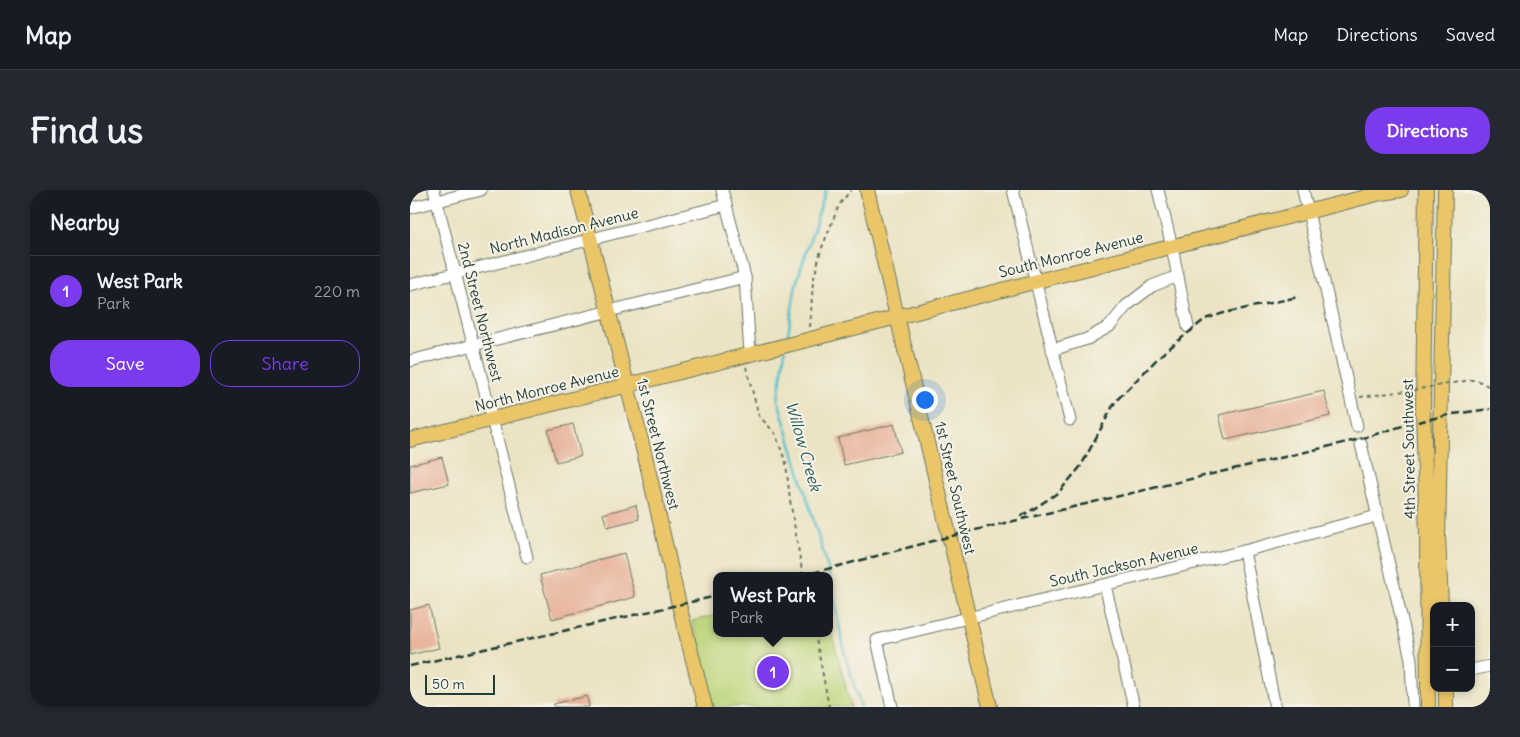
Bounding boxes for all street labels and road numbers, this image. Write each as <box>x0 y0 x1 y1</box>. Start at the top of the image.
street label: North Madison Avenue <box>488 203 640 258</box>
street label: South Monroe Avenue <box>997 227 1145 282</box>
street label: 2nd Street Northwest <box>454 240 507 384</box>
street label: North Monroe Avenue <box>473 361 621 416</box>
street label: 1st Street Northwest <box>633 376 684 512</box>
street label: 4th Street Southwest <box>1398 379 1419 519</box>
street label: 1st Street Southwest <box>931 420 980 556</box>
street label: South Jackson Avenue <box>1048 538 1200 591</box>

